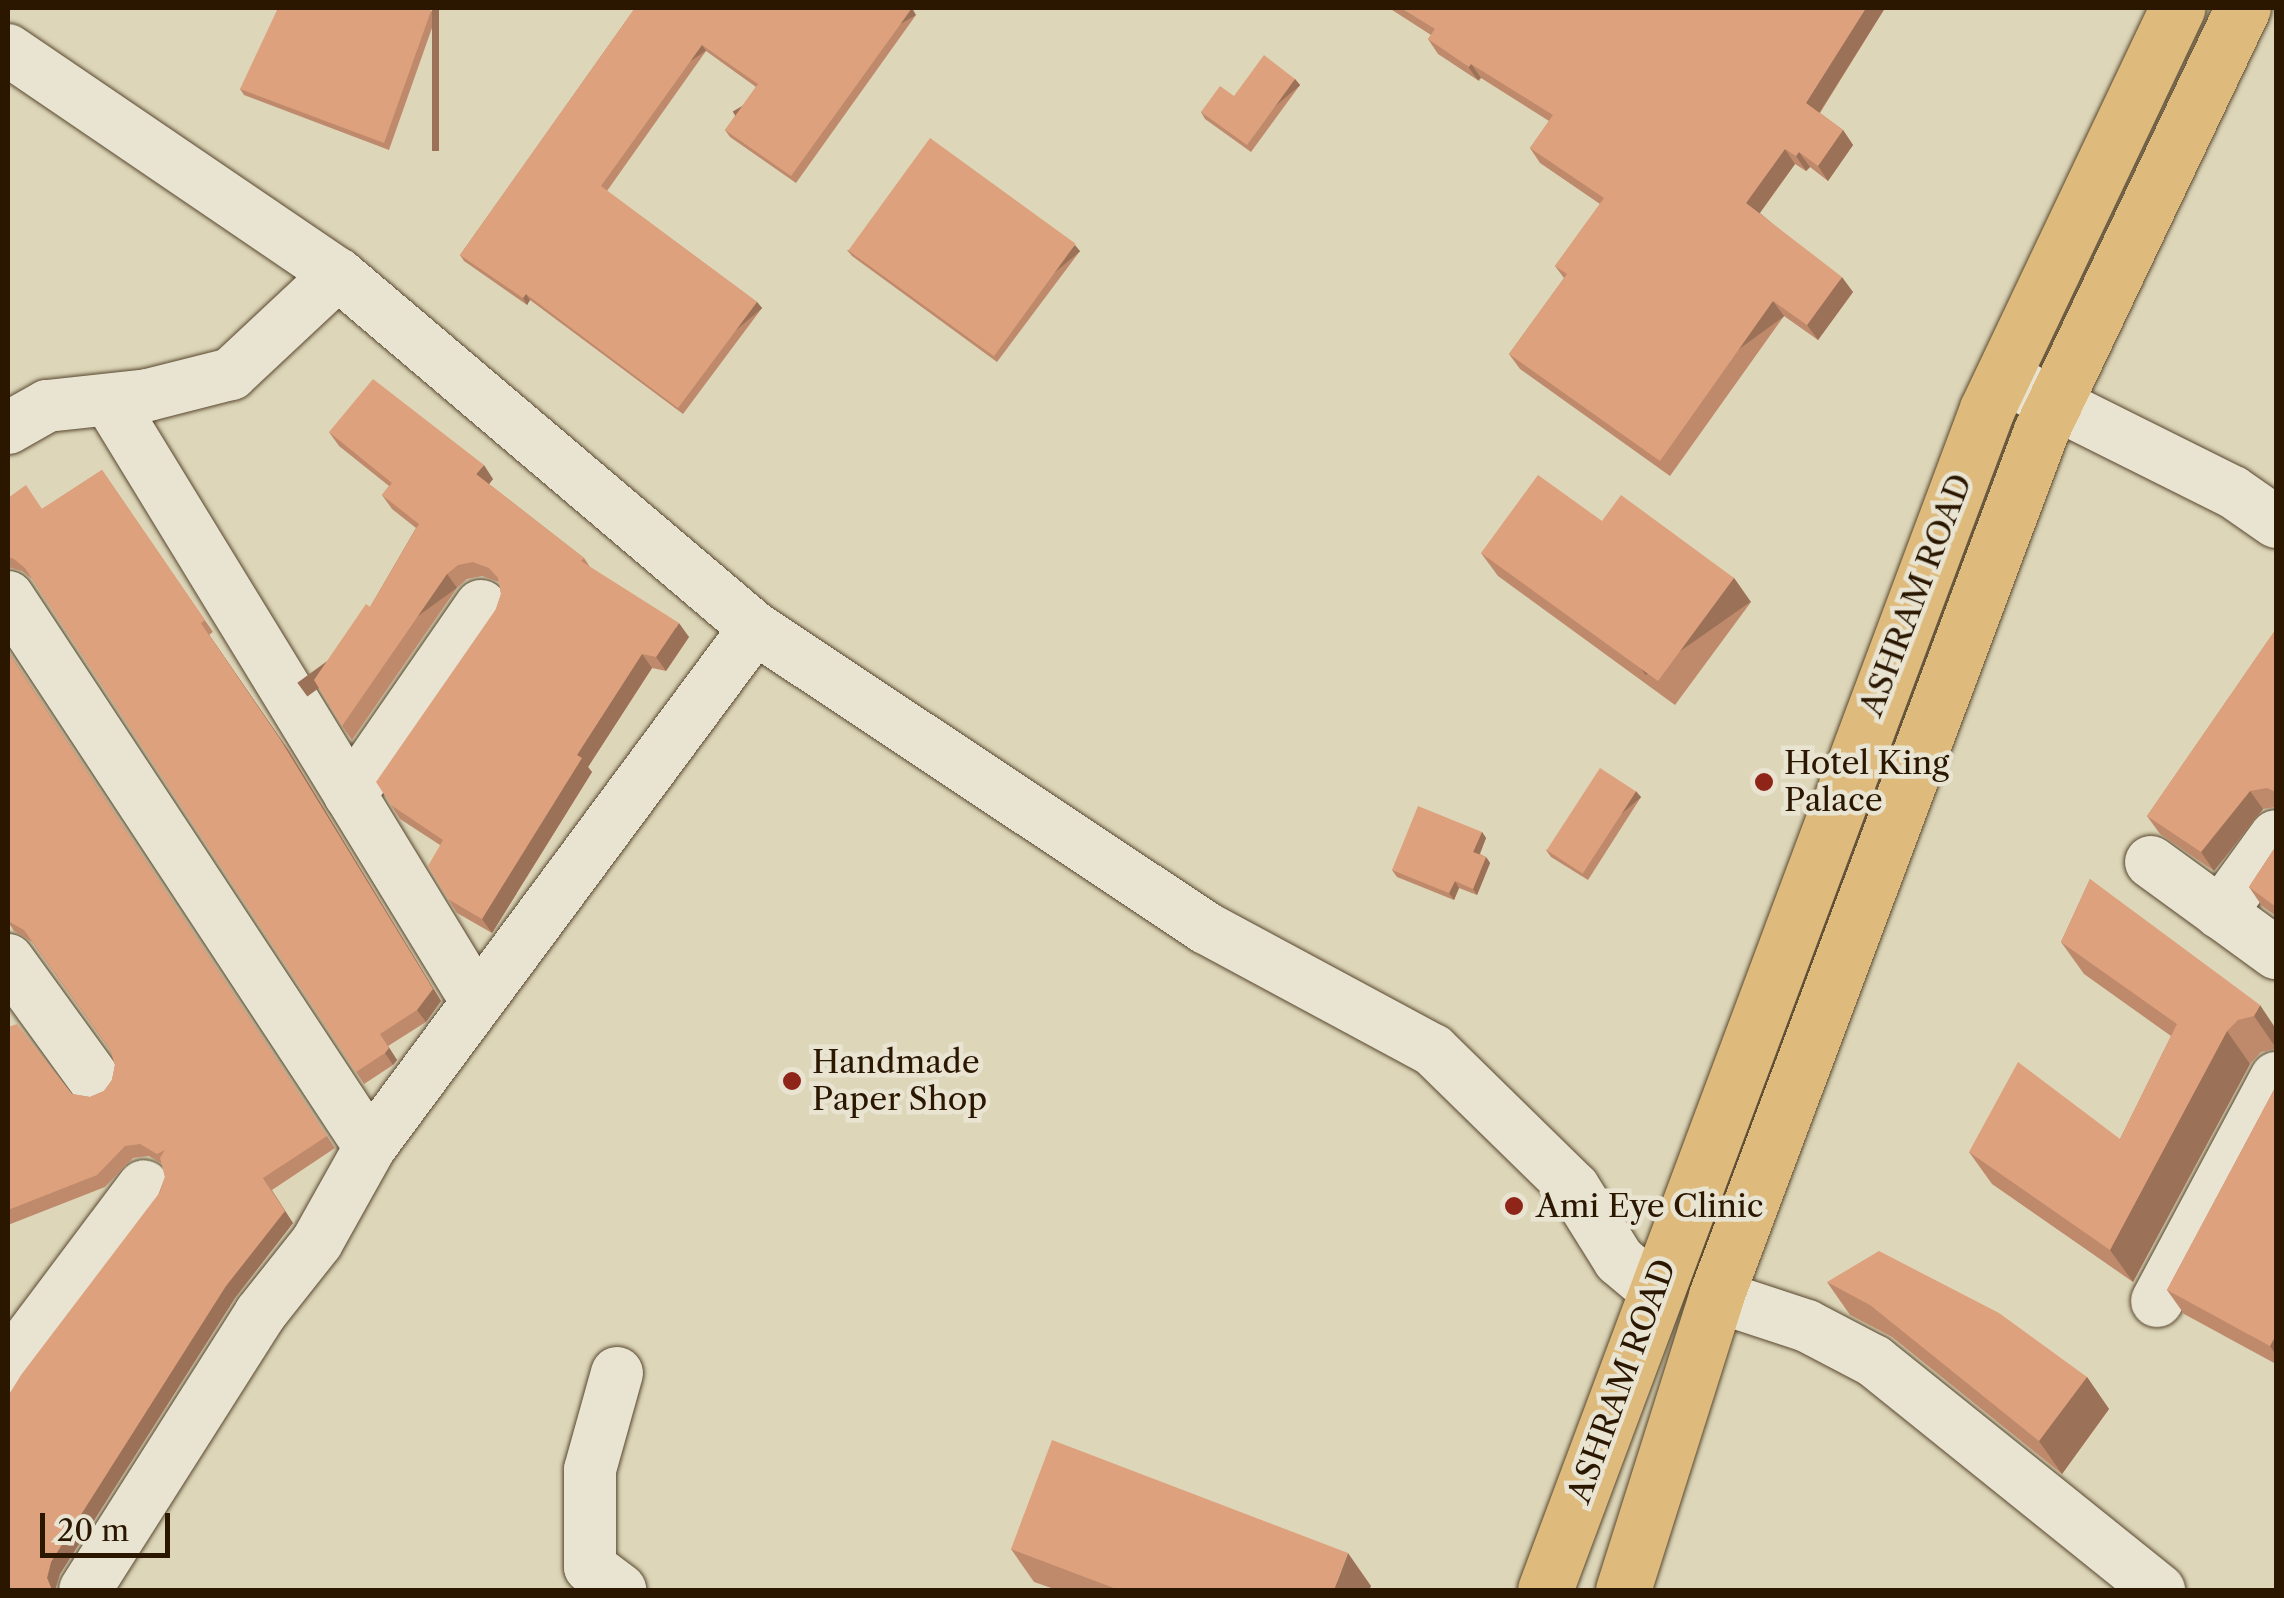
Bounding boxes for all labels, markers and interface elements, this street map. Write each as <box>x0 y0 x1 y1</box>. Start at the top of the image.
street label: ASHRAM ROAD <box>1852 468 1980 722</box>
place label: Hotel King Palace <box>1784 745 1949 820</box>
marker: Hotel King Palace <box>1753 771 1775 793</box>
place label: Handmade Paper Shop <box>812 1044 988 1119</box>
marker: Handmade Paper Shop <box>781 1070 803 1092</box>
place label: Ami Eye Clinic <box>1536 1187 1764 1225</box>
marker: Ami Eye Clinic <box>1501 1193 1527 1219</box>
street label: ASHRAM ROAD <box>1560 1254 1684 1508</box>
scale bar <box>45 1493 175 1555</box>
text: 20 m <box>57 1512 129 1549</box>

